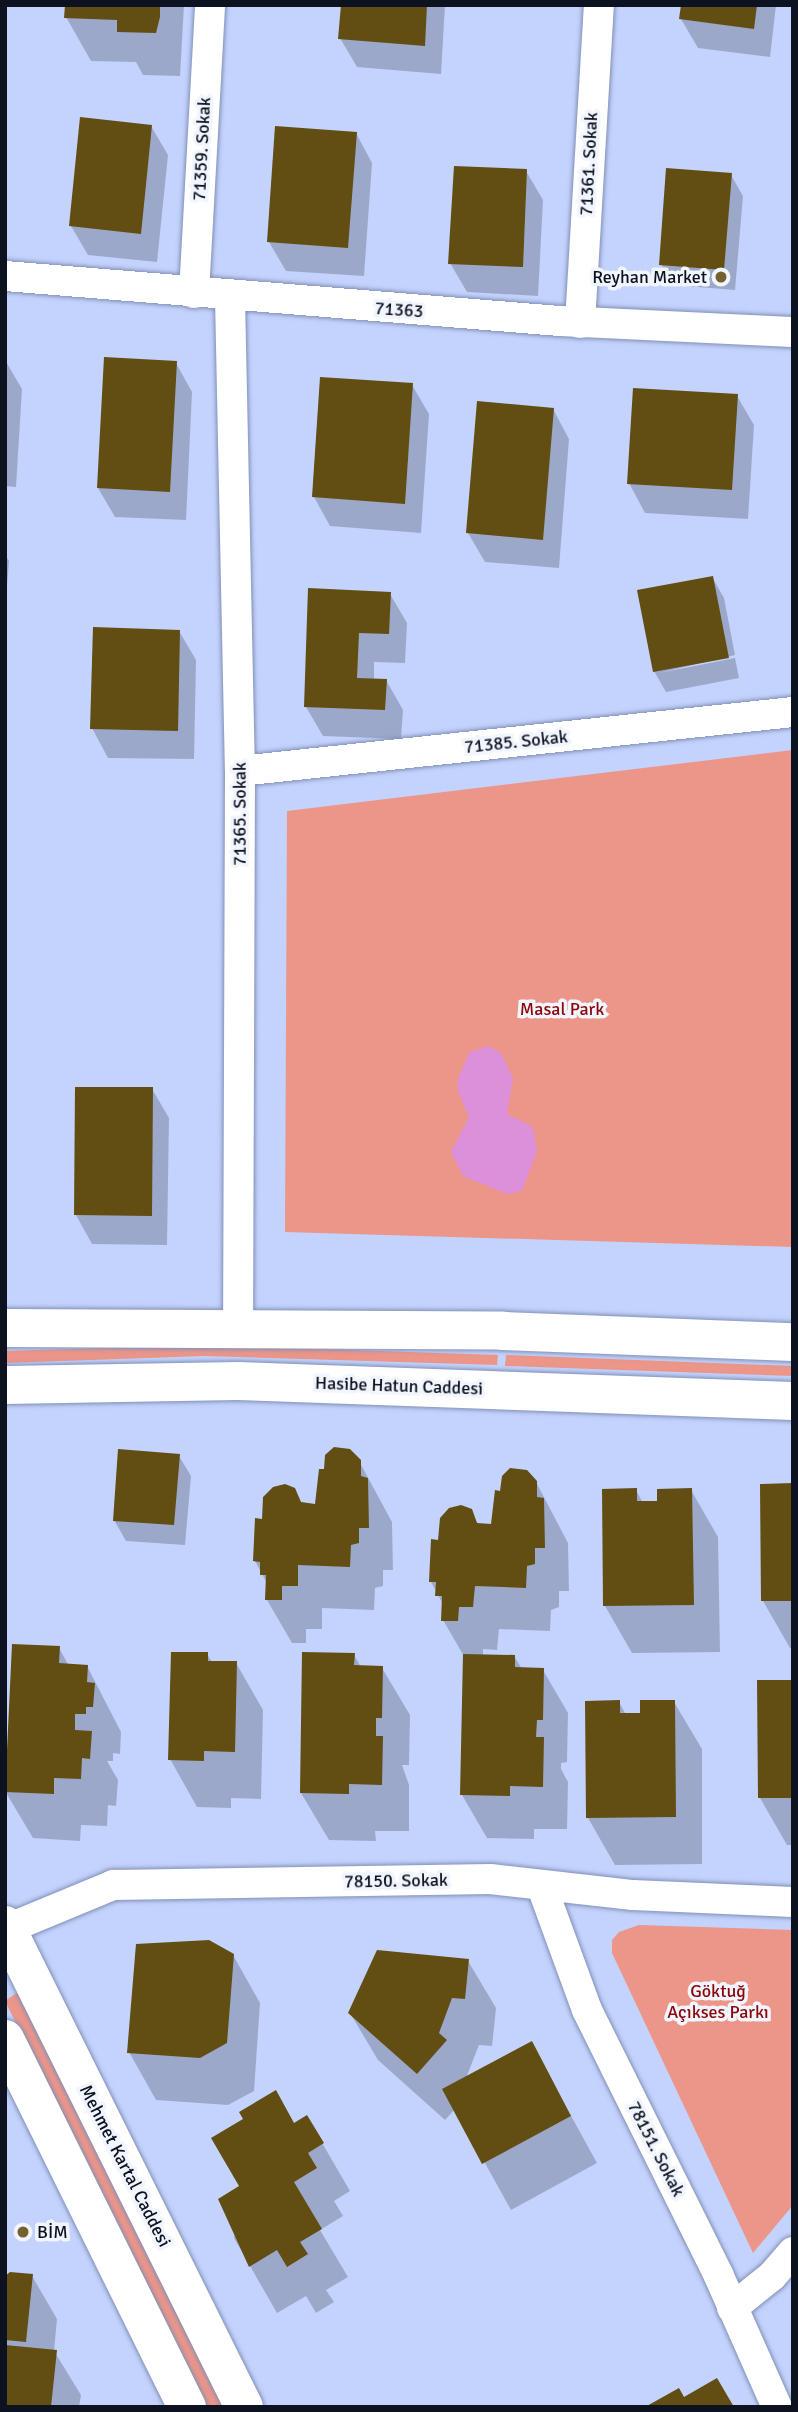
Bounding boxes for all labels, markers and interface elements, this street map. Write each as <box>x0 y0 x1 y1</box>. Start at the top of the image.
street label: 71359. Sokak <box>188 97 216 201</box>
street label: 71361. Sokak <box>575 112 603 216</box>
place label: Reyhan Market <box>592 266 707 288</box>
marker: Reyhan Market <box>713 269 729 285</box>
street label: 71363 <box>374 298 424 322</box>
street label: 71385. Sokak <box>463 726 569 758</box>
street label: 71365. Sokak <box>229 762 251 866</box>
park label: Masal Park <box>520 998 604 1020</box>
street label: Hasibe Hatun Caddesi <box>315 1372 483 1400</box>
street label: 78150. Sokak <box>344 1869 448 1893</box>
park label: Göktuğ Açıkses Parkı <box>667 1981 769 2024</box>
street label: Mehmet Kartal Caddesi <box>75 2081 175 2251</box>
street label: 78151. Sokak <box>623 2098 689 2200</box>
place label: BİM <box>37 2221 68 2243</box>
marker: BİM <box>15 2224 31 2240</box>

